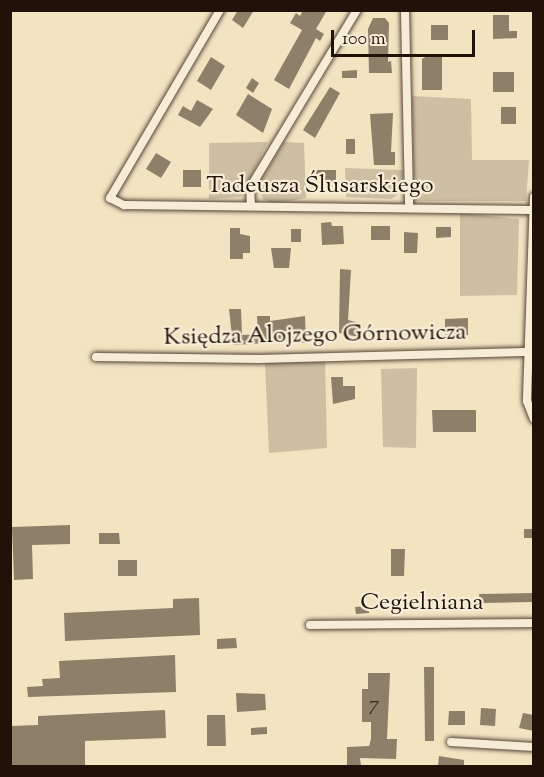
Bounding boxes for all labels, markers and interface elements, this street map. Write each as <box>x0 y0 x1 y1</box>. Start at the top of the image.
scale bar <box>334 18 478 56</box>
text: 100 m <box>342 27 386 53</box>
street label: Tadeusza Ślusarskiego <box>206 173 434 201</box>
street label: Księdza Alojzego Górnowicza <box>163 319 467 353</box>
street label: Cegielniana <box>360 590 484 618</box>
house number: 7 <box>369 692 379 718</box>

